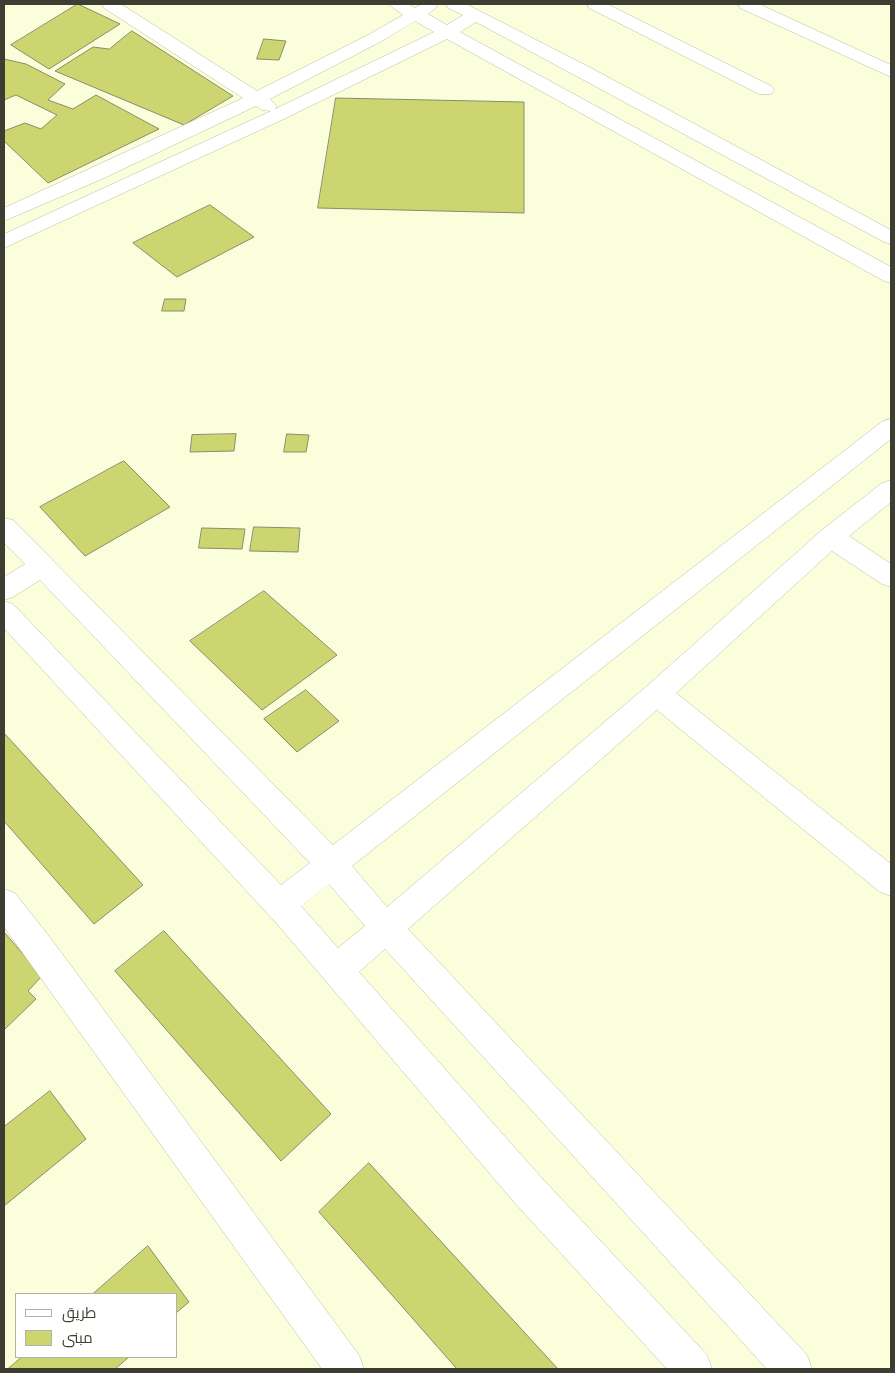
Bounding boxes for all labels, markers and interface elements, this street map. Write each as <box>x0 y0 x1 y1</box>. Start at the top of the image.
legend <box>15 1293 178 1358</box>
text: طريق <box>62 1304 96 1322</box>
text: مبنى <box>62 1329 93 1347</box>

